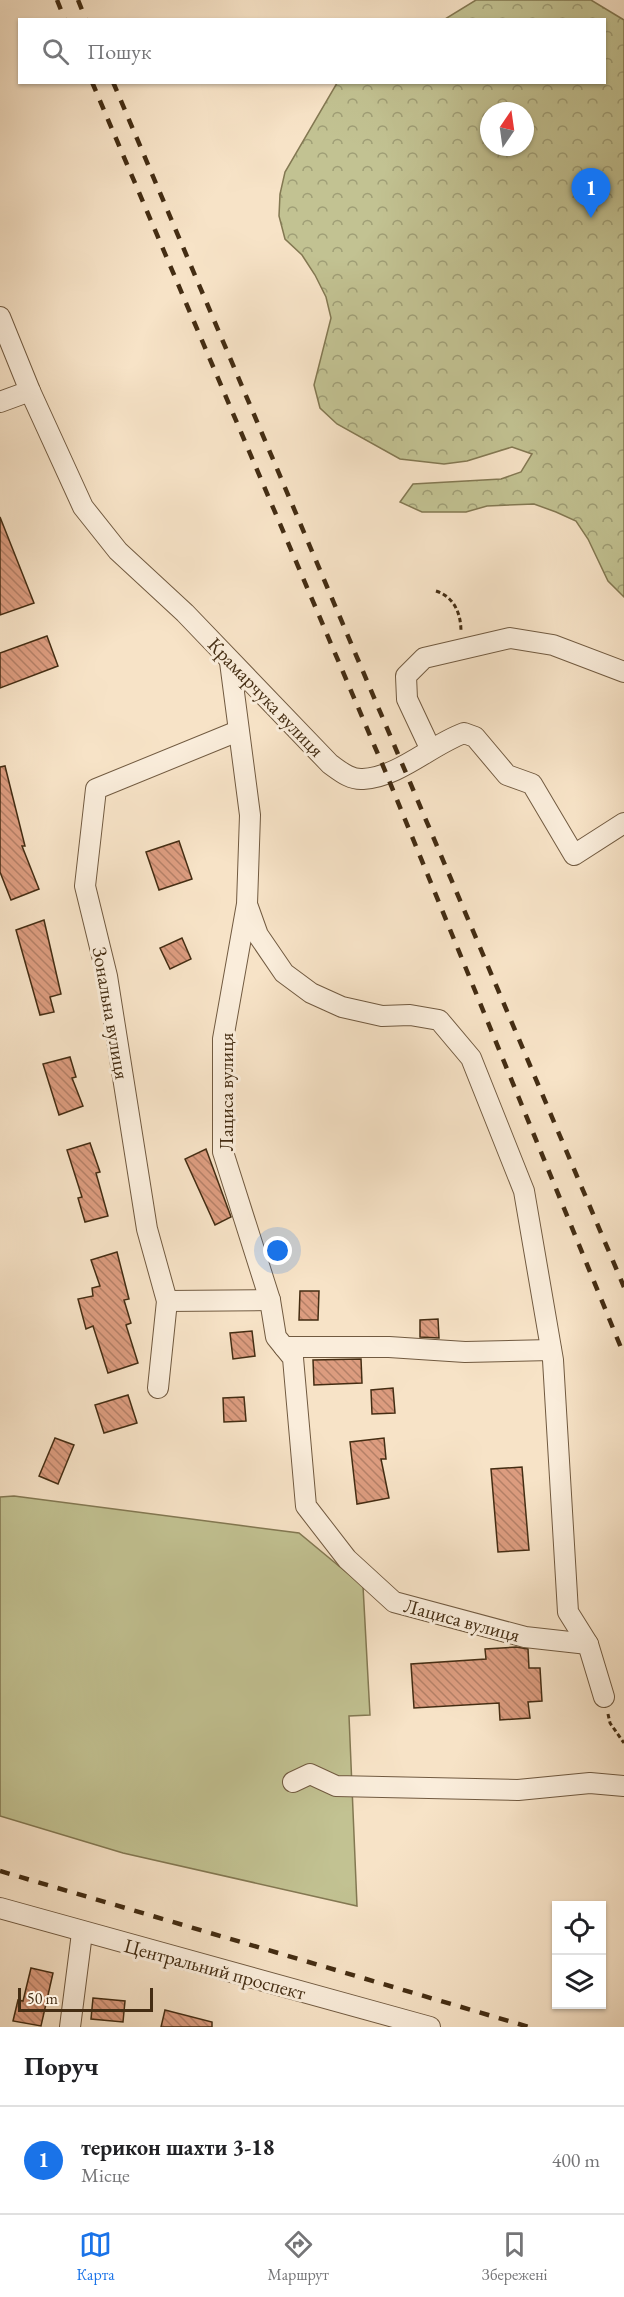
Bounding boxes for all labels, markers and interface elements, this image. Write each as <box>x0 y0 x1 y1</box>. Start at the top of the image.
search box <box>18 18 606 84</box>
icon: search <box>39 35 72 68</box>
text: Пошук <box>87 37 151 66</box>
north arrow <box>480 102 534 156</box>
pin: 1 <box>572 168 610 218</box>
street label: Крамарчука вулиця <box>202 632 330 762</box>
street label: Зональна вулиця <box>87 945 135 1081</box>
street label: Лациса вулиця <box>213 1033 239 1151</box>
your location <box>263 1236 292 1265</box>
street label: Лациса вулиця <box>401 1592 523 1648</box>
map controls <box>552 1901 606 2009</box>
button: locate <box>552 1901 606 1955</box>
street label: Центральний проспект <box>121 1932 309 2006</box>
button: layers <box>552 1955 606 2009</box>
scale bar <box>18 1985 153 2012</box>
text: 50 m <box>27 1988 58 2009</box>
text: Поруч <box>24 2049 99 2083</box>
text: терикон шахти 3-18 <box>81 2133 274 2162</box>
text: 1 <box>38 2147 49 2173</box>
text: 400 m <box>552 2147 600 2173</box>
text: Місце <box>81 2162 130 2188</box>
tab: Карта <box>76 2228 115 2285</box>
tab: Маршрут <box>268 2228 329 2285</box>
tab: Збережені <box>482 2228 548 2285</box>

